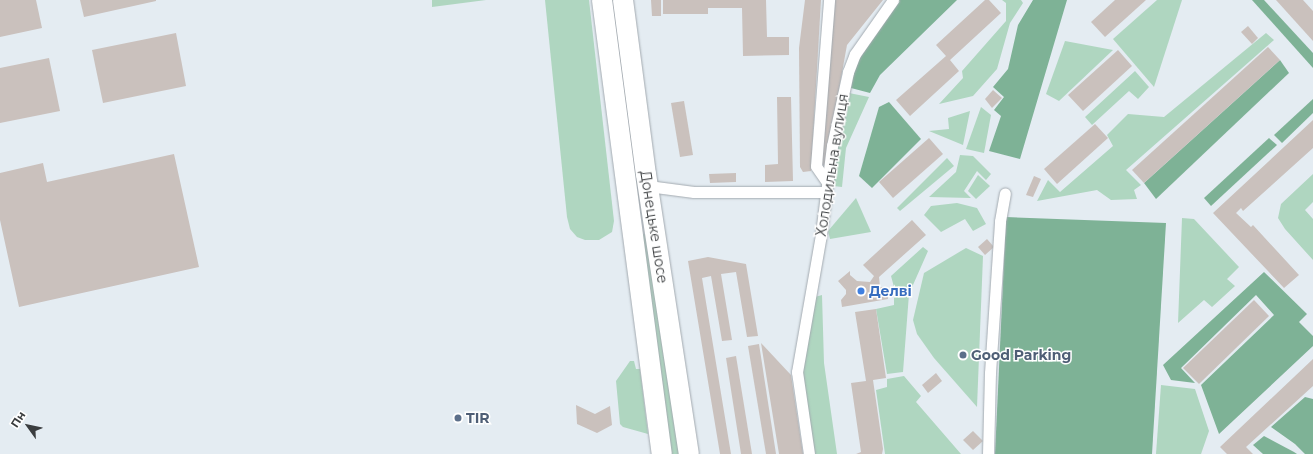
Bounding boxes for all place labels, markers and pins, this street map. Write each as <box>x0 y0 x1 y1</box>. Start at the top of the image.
place label: Делві <box>869 283 912 299</box>
marker: Делві <box>856 286 866 296</box>
place label: Good Parking <box>971 347 1071 363</box>
marker: Good Parking <box>958 350 968 360</box>
place label: TIR <box>466 410 490 426</box>
marker: TIR <box>453 413 463 423</box>

